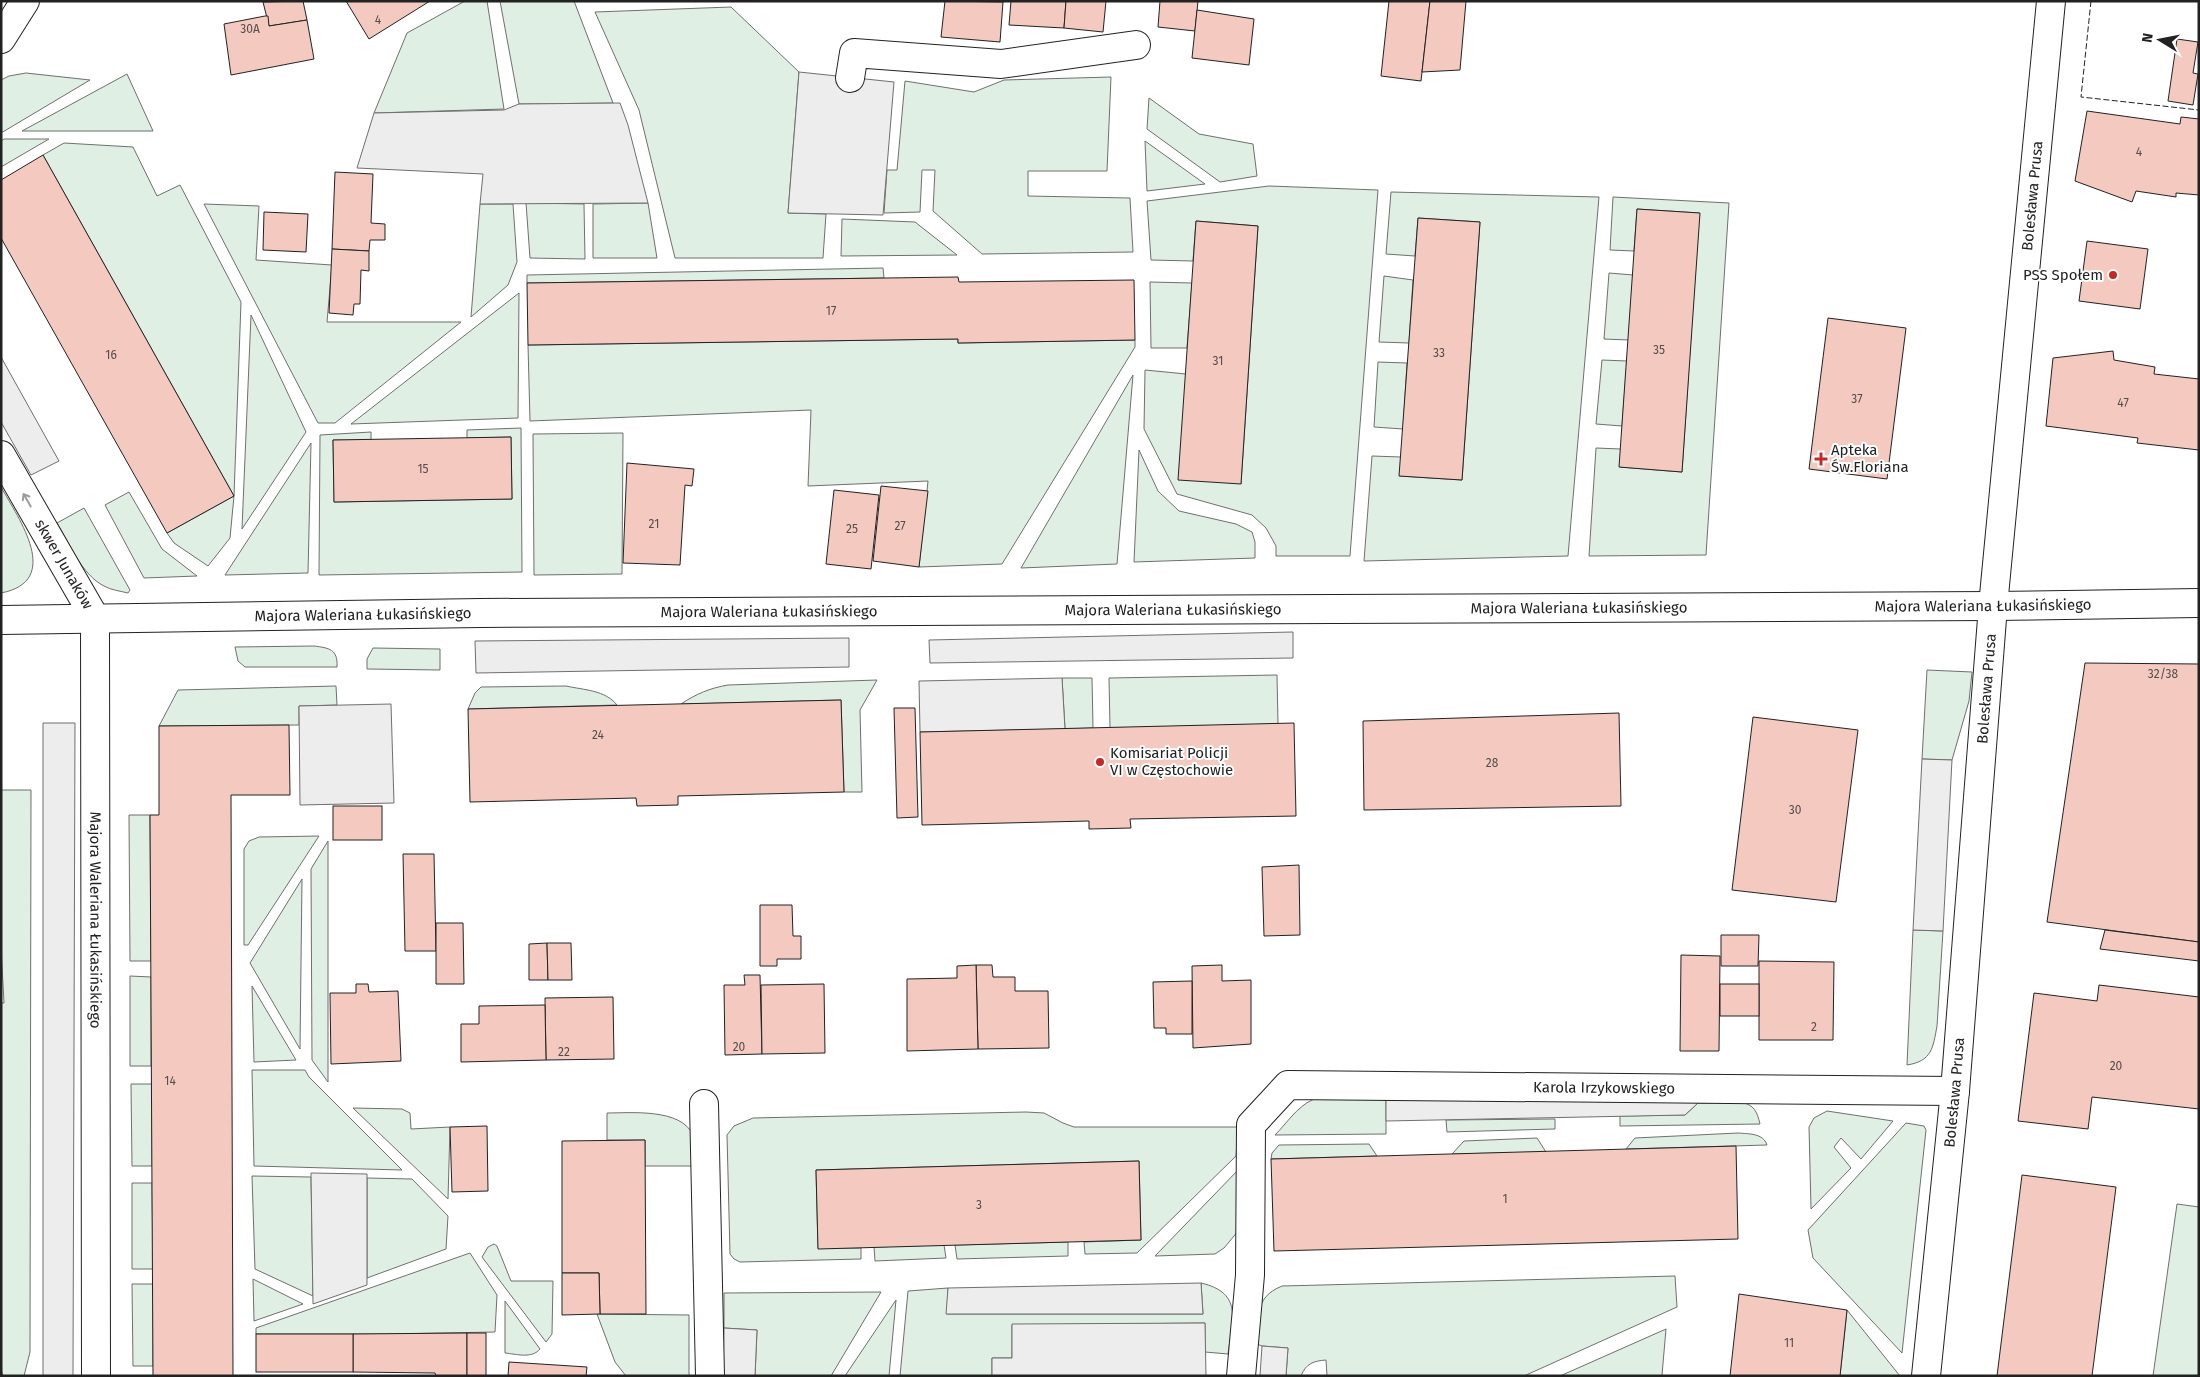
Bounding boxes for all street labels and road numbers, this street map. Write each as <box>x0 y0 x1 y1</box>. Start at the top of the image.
street label: Bolesława Prusa <box>2018 140 2047 252</box>
street label: skwer Junaków <box>31 516 97 613</box>
street label: Majora Waleriana Łukasińskiego <box>1874 596 2092 616</box>
street label: Majora Waleriana Łukasińskiego <box>1470 598 1687 617</box>
street label: Majora Waleriana Łukasińskiego <box>1064 600 1281 619</box>
street label: Majora Waleriana Łukasińskiego <box>660 602 877 621</box>
street label: Majora Waleriana Łukasińskiego <box>254 604 472 625</box>
street label: Bolesława Prusa <box>1973 633 2000 745</box>
street label: Majora Waleriana Łukasińskiego <box>86 812 105 1028</box>
street label: Bolesława Prusa <box>1940 1037 1968 1148</box>
street label: Karola Irzykowskiego <box>1533 1078 1675 1097</box>

